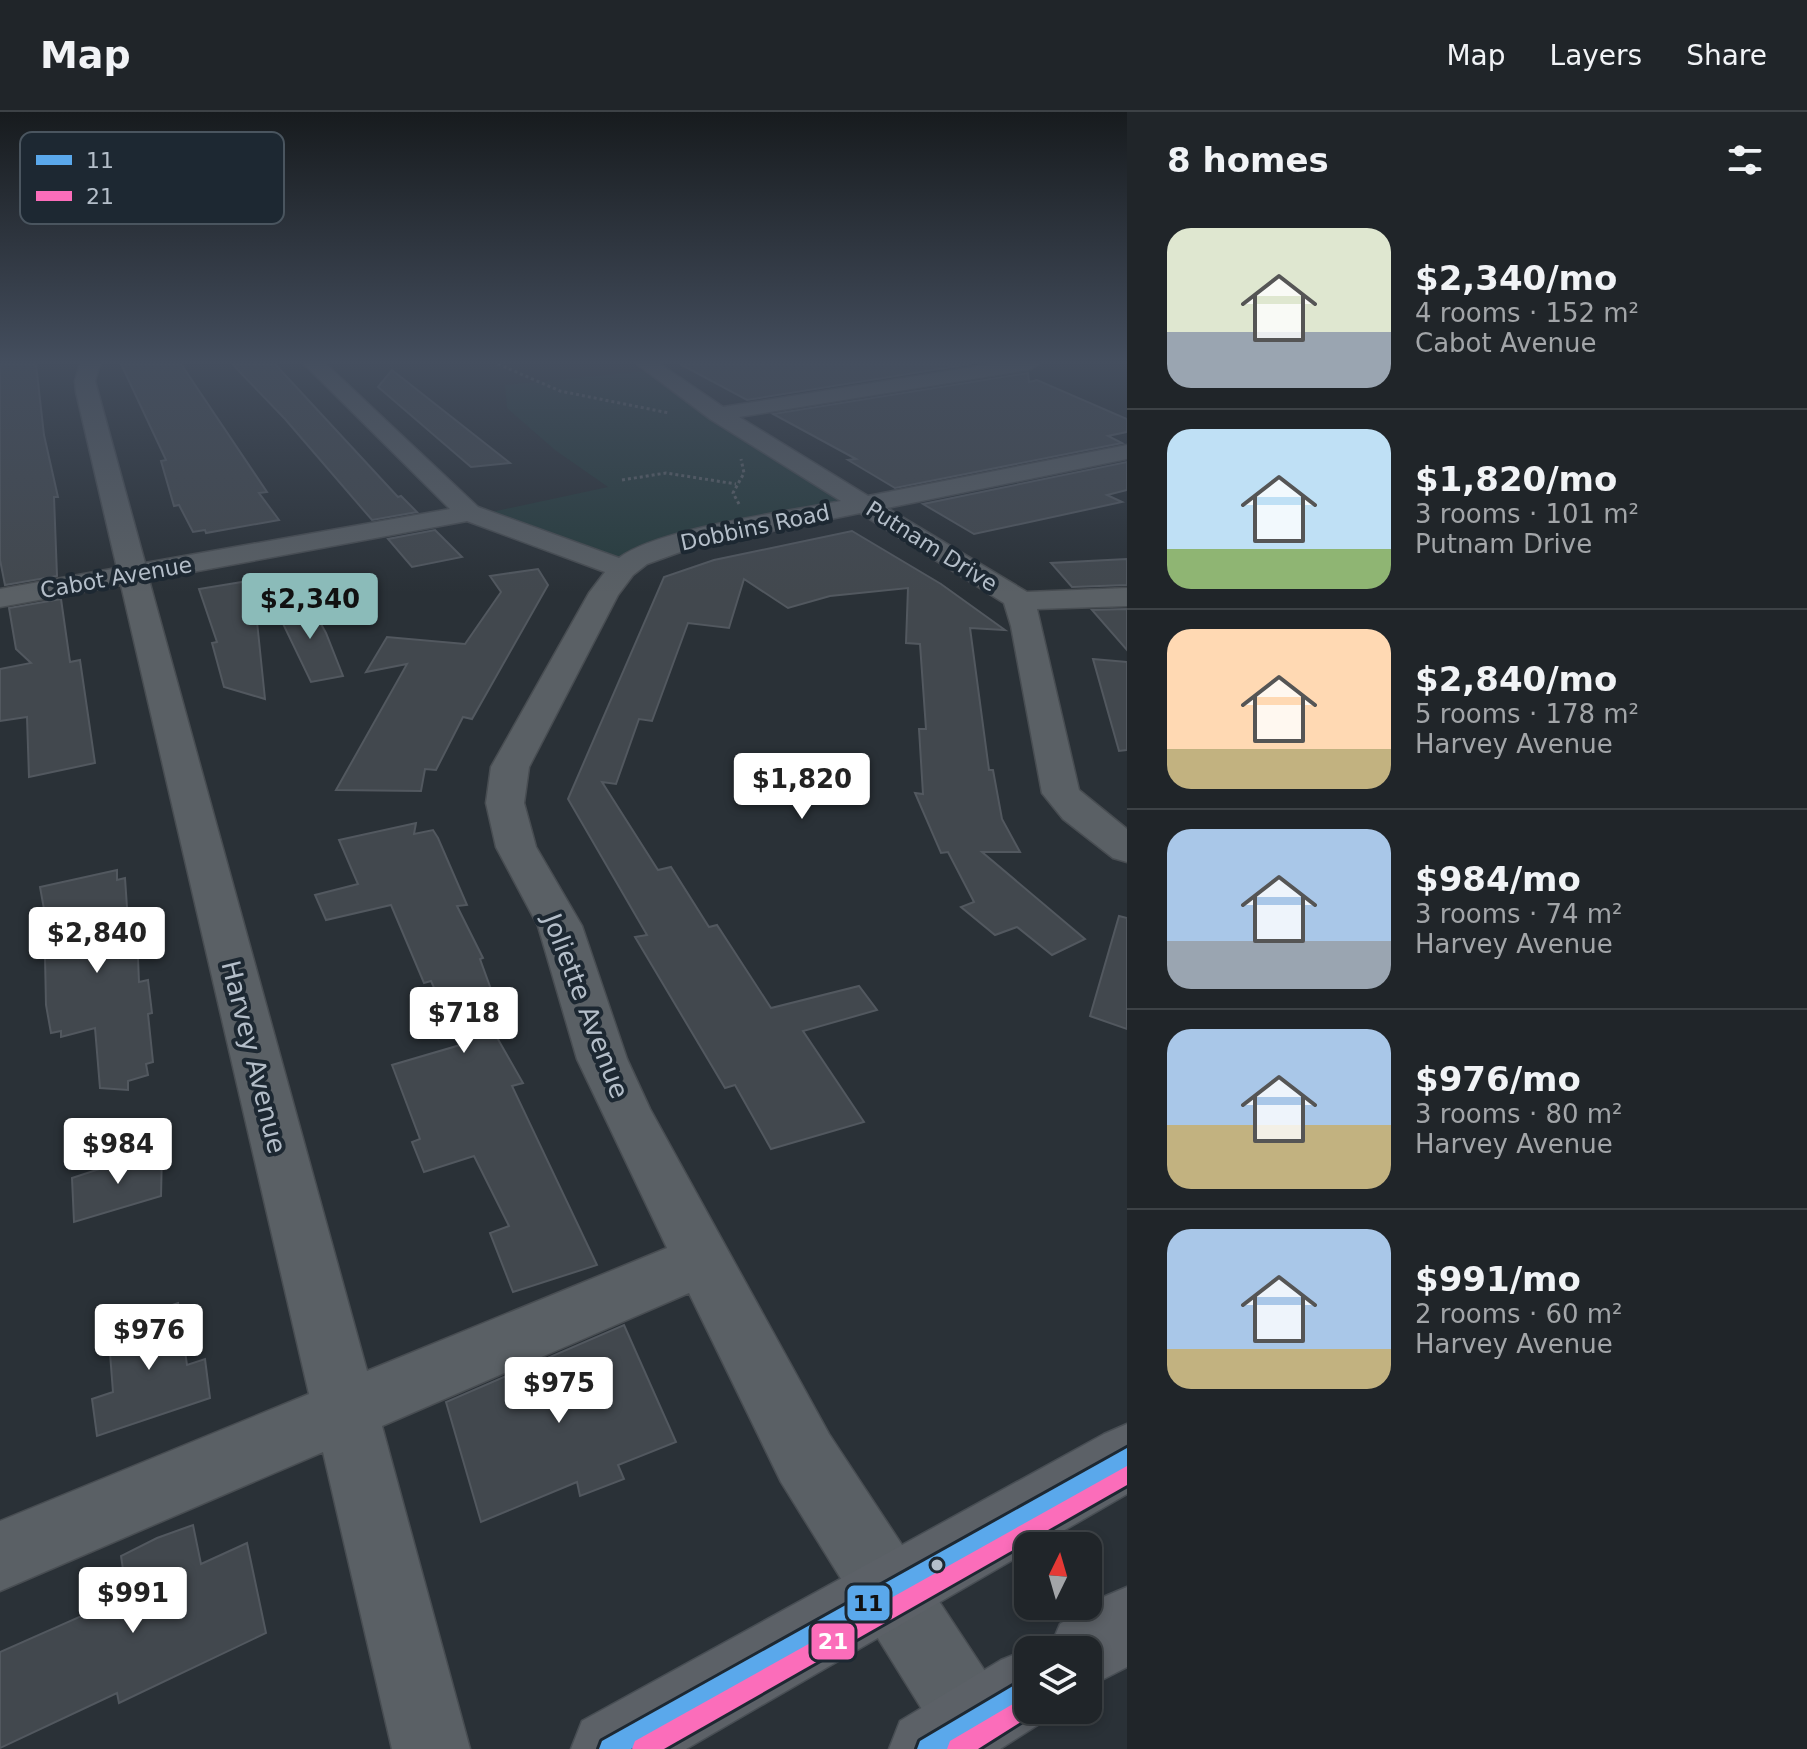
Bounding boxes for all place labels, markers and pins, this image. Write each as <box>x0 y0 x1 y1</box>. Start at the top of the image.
pin: $2,340 <box>245 573 375 641</box>
pin: $1,820 <box>737 753 867 821</box>
pin: $2,840 <box>32 907 162 975</box>
pin: $718 <box>417 987 511 1055</box>
pin: $984 <box>71 1118 165 1186</box>
pin: $976 <box>102 1304 196 1372</box>
pin: $975 <box>512 1357 606 1425</box>
unlabelled marker <box>929 1557 945 1573</box>
pin: $991 <box>86 1567 180 1635</box>

